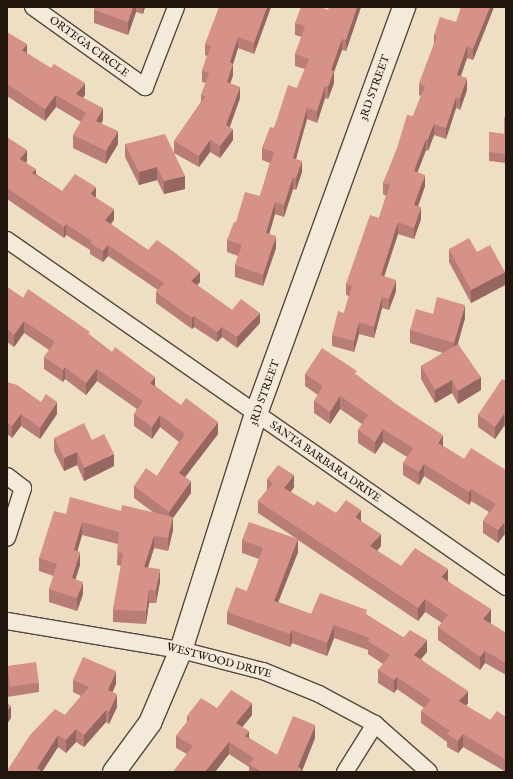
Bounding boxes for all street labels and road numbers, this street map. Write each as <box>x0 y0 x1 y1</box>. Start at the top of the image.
street label: ORTEGA CIRCLE <box>47 14 131 80</box>
street label: 3RD STREET <box>357 53 393 123</box>
street label: 3RD STREET <box>247 358 283 428</box>
street label: SANTA BARBARA DRIVE <box>267 419 383 505</box>
street label: WESTWOOD DRIVE <box>165 641 273 681</box>

